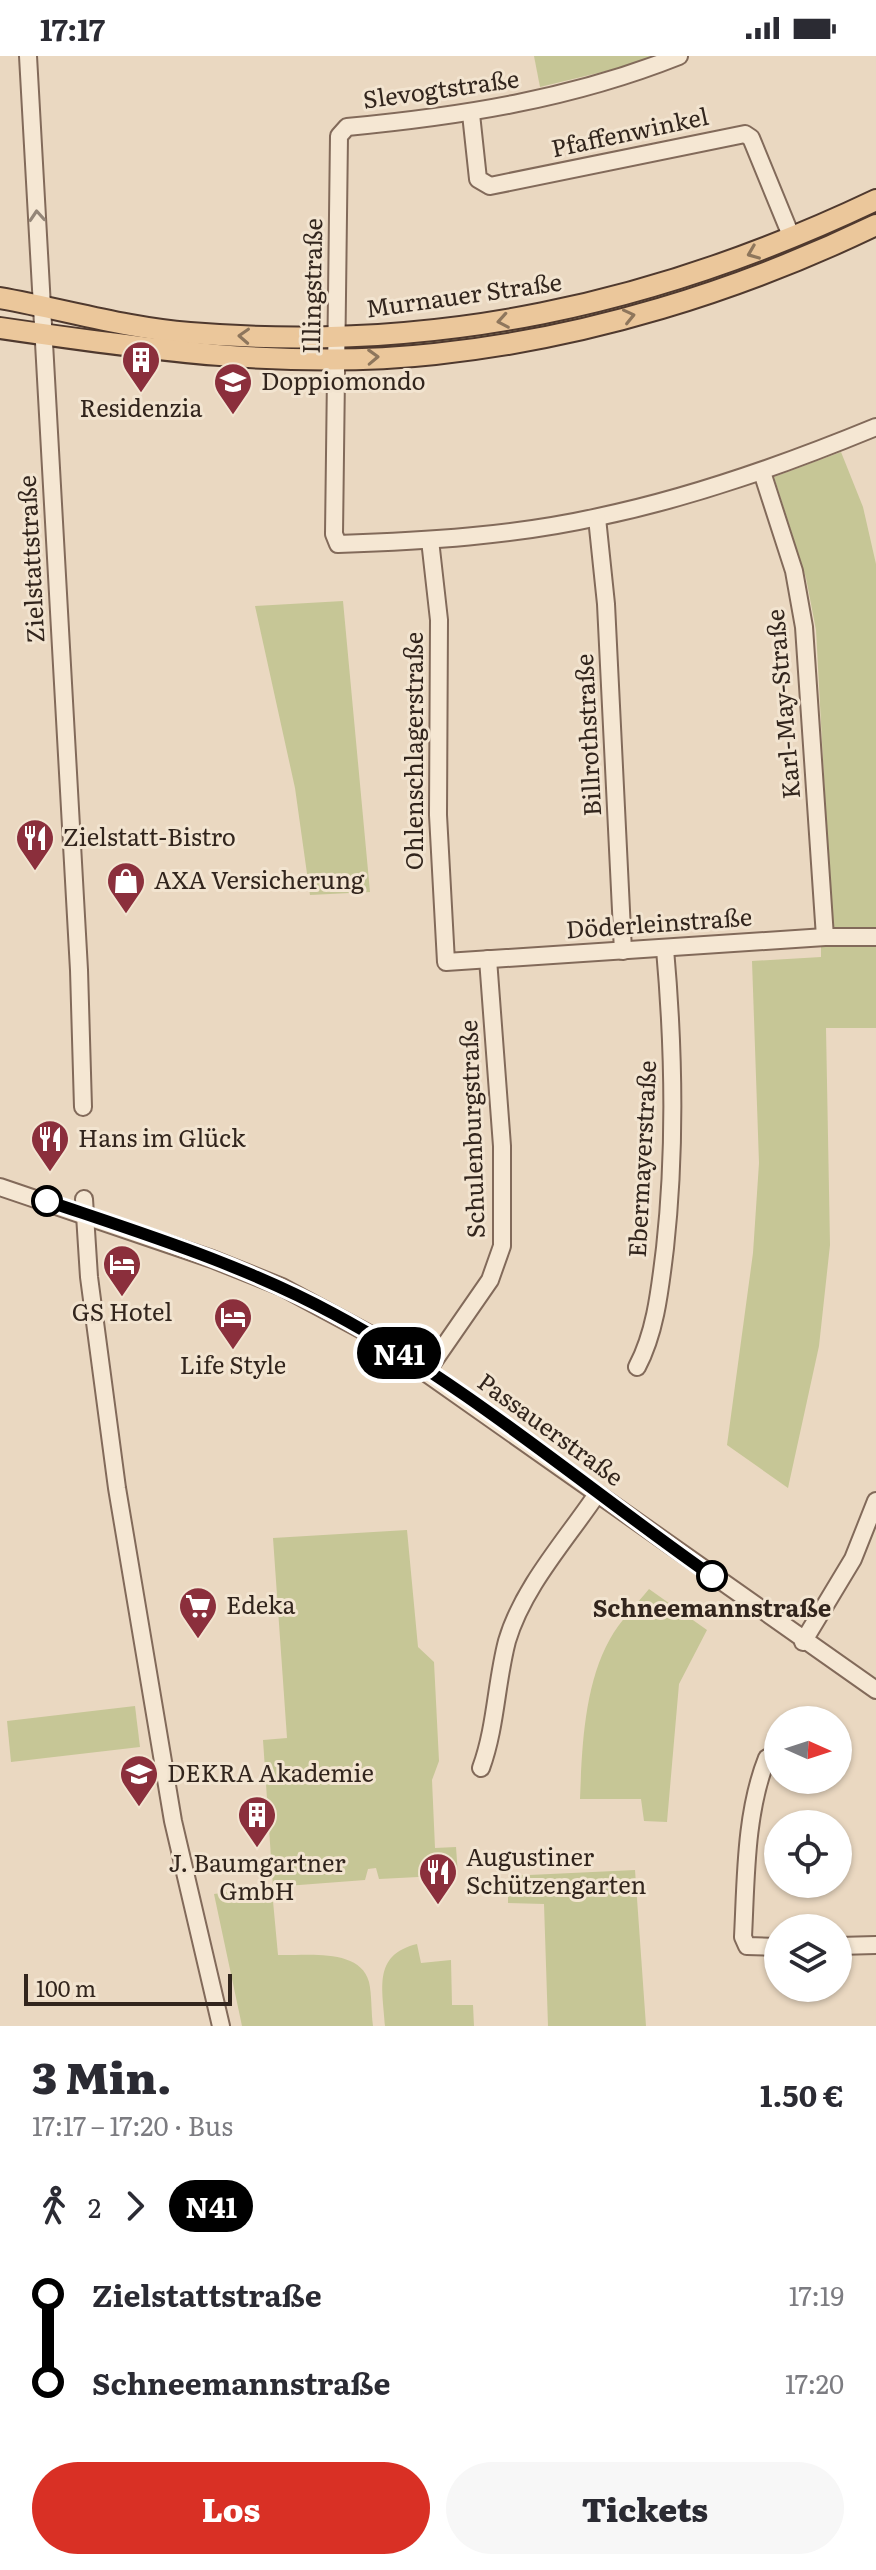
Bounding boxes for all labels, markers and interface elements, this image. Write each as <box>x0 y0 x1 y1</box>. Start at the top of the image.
text: 17:17 <box>40 6 105 50</box>
street label: Slevogtstraße <box>360 59 521 116</box>
street label: Pfaffenwinkel <box>548 97 711 164</box>
one-way arrow <box>29 209 46 222</box>
street label: Illingstraße <box>292 218 329 354</box>
one-way arrow <box>747 243 761 260</box>
street label: Murnauer Straße <box>363 262 564 325</box>
one-way arrow <box>622 308 636 325</box>
one-way arrow <box>496 311 510 328</box>
one-way arrow <box>237 327 250 344</box>
building icon: Residenzia <box>120 339 162 394</box>
one-way arrow <box>367 348 380 365</box>
school or university icon: Doppiomondo <box>212 361 254 416</box>
place label: Doppiomondo <box>261 362 426 397</box>
place label: Residenzia <box>80 389 202 424</box>
street label: Zielstattstraße <box>8 474 51 644</box>
street label: Karl-May-Straße <box>756 608 807 801</box>
street label: Ohlenschlagerstraße <box>395 632 430 870</box>
street label: Billrothstraße <box>565 653 608 817</box>
restaurant icon: Zielstatt-Bistro <box>14 817 56 872</box>
place label: Zielstatt-Bistro <box>63 818 236 853</box>
shop icon: AXA Versicherung <box>105 860 147 915</box>
place label: AXA Versicherung <box>154 861 365 896</box>
street label: Döderleinstraße <box>565 898 753 945</box>
street label: Schulenburgstraße <box>449 1019 492 1239</box>
street label: Ebermayerstraße <box>618 1059 663 1258</box>
restaurant icon: Hans im Glück <box>29 1118 71 1173</box>
place label: Hans im Glück <box>78 1119 246 1154</box>
unlabelled marker <box>32 1186 62 1216</box>
hotel icon: GS Hotel <box>101 1243 143 1298</box>
place label: GS Hotel <box>72 1293 172 1328</box>
hotel icon: Life Style <box>212 1296 254 1351</box>
line badge: N41 <box>353 1327 445 1379</box>
text: N41 <box>373 1332 425 1374</box>
place label: Life Style <box>180 1346 286 1381</box>
street label: Passauerstraße <box>471 1363 632 1493</box>
marker: Schneemannstraße <box>697 1561 727 1591</box>
supermarket icon: Edeka <box>177 1585 219 1640</box>
place label: Edeka <box>226 1586 295 1621</box>
place label: Schneemannstraße <box>593 1589 831 1624</box>
north arrow <box>764 1706 852 1794</box>
map controls <box>764 1706 852 2002</box>
school or university icon: DEKRA Akademie <box>118 1753 160 1808</box>
place label: DEKRA Akademie <box>167 1754 374 1789</box>
building icon: J. Baumgartner GmbH <box>236 1794 278 1849</box>
button: locate <box>764 1810 852 1898</box>
place label: Augustiner Schützengarten <box>466 1838 646 1901</box>
place label: J. Baumgartner GmbH <box>168 1844 346 1907</box>
restaurant icon: Augustiner Schützengarten <box>417 1851 459 1906</box>
button: layers <box>764 1914 852 2002</box>
scale bar <box>24 1970 232 2006</box>
text: 100 m <box>36 1971 96 2004</box>
text: 3 Min. <box>32 2042 171 2108</box>
text: 1.50 € <box>760 2072 844 2116</box>
text: 17:17 – 17:20 · Bus <box>32 2105 233 2144</box>
icon: walk <box>32 2184 76 2228</box>
icon: forward <box>113 2184 157 2228</box>
text: N41 <box>185 2185 237 2227</box>
text: 2 <box>88 2187 101 2226</box>
text: Zielstattstraße <box>92 2272 322 2316</box>
text: 17:19 <box>789 2275 844 2314</box>
text: Schneemannstraße <box>92 2360 390 2404</box>
text: 17:20 <box>785 2363 844 2402</box>
button: Los <box>32 2462 430 2554</box>
button: Tickets <box>446 2462 844 2554</box>

